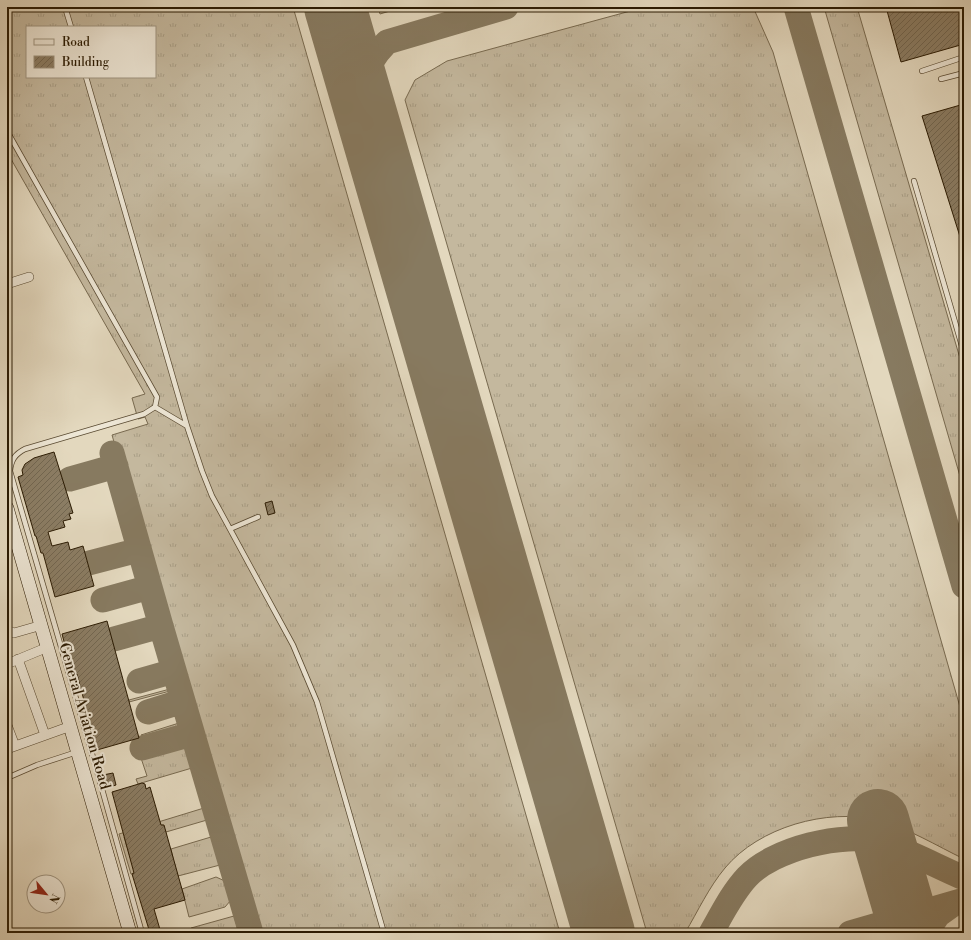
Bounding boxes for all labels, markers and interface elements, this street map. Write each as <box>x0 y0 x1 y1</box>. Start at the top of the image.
legend <box>26 26 156 78</box>
text: Road <box>62 35 90 50</box>
text: Building <box>61 55 110 70</box>
street label: General Aviation Road <box>54 641 115 792</box>
north arrow <box>26 874 66 914</box>
text: N <box>45 891 62 906</box>

